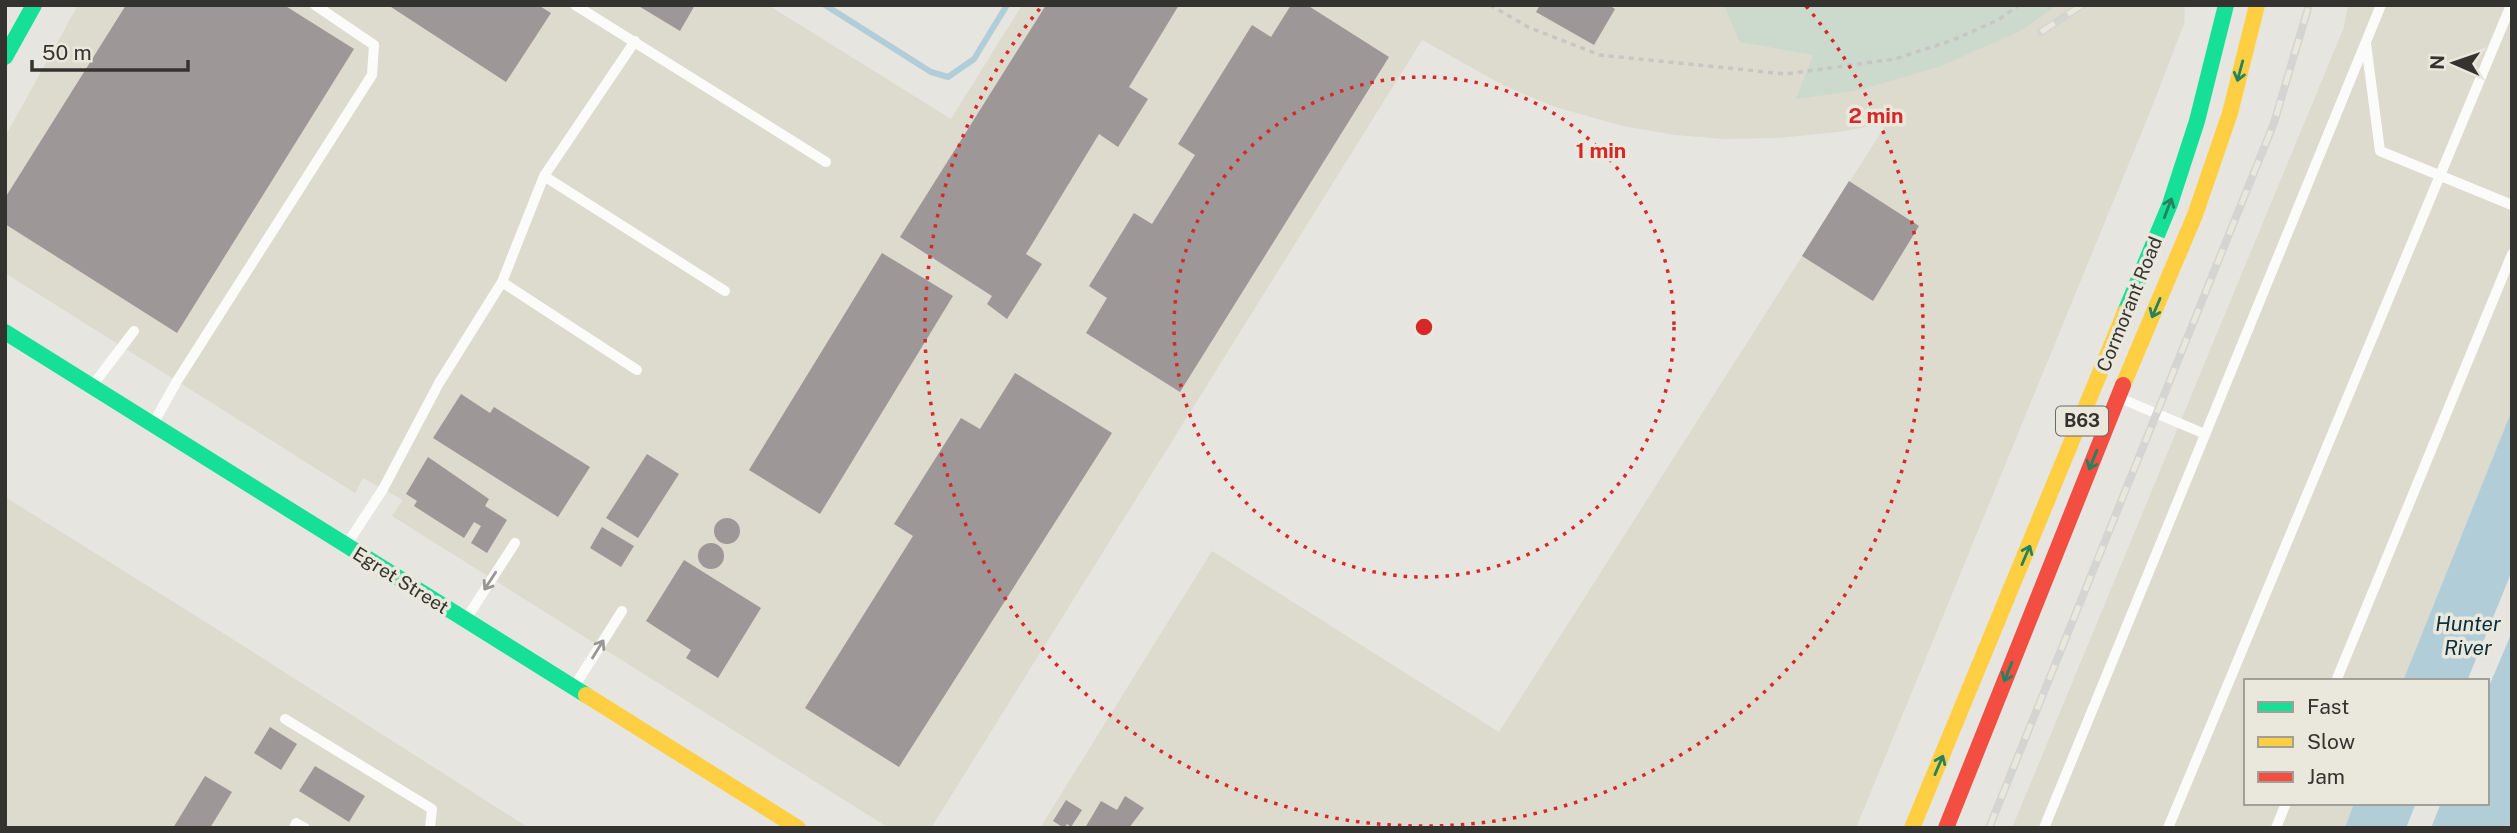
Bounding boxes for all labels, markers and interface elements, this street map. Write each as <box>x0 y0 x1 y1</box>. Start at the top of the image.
scale bar <box>32 28 187 72</box>
north arrow <box>2419 28 2489 98</box>
text: 50 m <box>42 40 92 65</box>
text: N <box>2426 55 2448 70</box>
one-way arrow <box>2233 60 2246 82</box>
text: 2 min <box>1848 103 1904 128</box>
text: 1 min <box>1576 138 1626 163</box>
one-way arrow <box>2163 198 2175 220</box>
street label: Cormorant Road <box>2092 233 2166 375</box>
one-way arrow <box>2149 297 2162 319</box>
centre of rings <box>1412 315 1436 339</box>
road number: B63 <box>2056 407 2108 436</box>
one-way arrow <box>2086 449 2099 471</box>
street label: Egret Street <box>349 542 453 618</box>
one-way arrow <box>2020 544 2033 566</box>
one-way arrow <box>483 571 497 591</box>
water label: Hunter River <box>2435 611 2502 660</box>
one-way arrow <box>591 640 605 660</box>
one-way arrow <box>2001 660 2014 682</box>
legend <box>2244 679 2489 805</box>
text: Fast <box>2307 694 2349 719</box>
text: Slow <box>2307 729 2355 754</box>
one-way arrow <box>1933 754 1946 776</box>
text: Jam <box>2307 764 2345 789</box>

